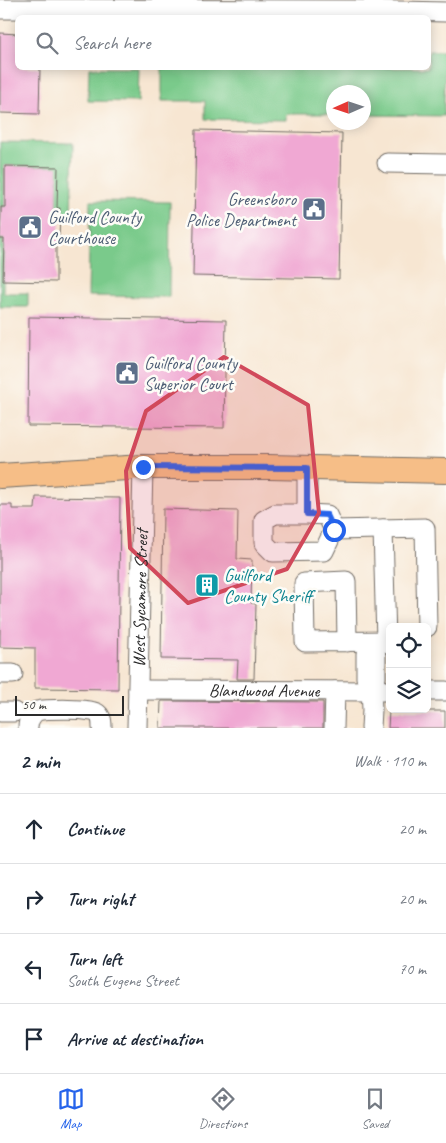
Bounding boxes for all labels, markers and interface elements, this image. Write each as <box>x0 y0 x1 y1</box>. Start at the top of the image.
search box <box>15 15 431 70</box>
icon: search <box>33 29 61 57</box>
text: Search here <box>73 31 150 55</box>
north arrow <box>326 85 371 130</box>
place label: Greensboro Police Department <box>186 188 298 231</box>
public building icon: Greensboro Police Department <box>301 196 327 222</box>
place label: Guilford County Courthouse <box>48 206 143 249</box>
public building icon: Guilford County Courthouse <box>17 214 43 240</box>
place label: Guilford County Superior Court <box>144 352 239 395</box>
public building icon: Guilford County Superior Court <box>114 360 140 386</box>
route end <box>132 456 155 479</box>
route start <box>323 519 346 542</box>
street label: West Sycamore Street <box>127 526 153 667</box>
place label: Guilford County Sheriff <box>224 564 316 607</box>
building icon: Guilford County Sheriff <box>194 572 220 598</box>
map controls <box>386 623 431 713</box>
button: locate <box>386 623 431 668</box>
button: layers <box>386 668 431 713</box>
street label: Blandwood Avenue <box>209 679 321 702</box>
scale bar <box>15 693 124 716</box>
text: 50 m <box>22 696 46 713</box>
text: 2 min <box>20 748 60 774</box>
text: Walk · 110 m <box>354 751 426 771</box>
icon: ahead <box>20 815 48 843</box>
text: Continue <box>67 817 124 841</box>
text: 20 m <box>399 819 426 839</box>
icon: right <box>20 885 48 913</box>
text: Turn right <box>67 887 134 911</box>
text: 20 m <box>399 889 426 909</box>
text: Turn left <box>67 947 122 971</box>
icon: left <box>20 955 48 983</box>
text: 70 m <box>399 959 426 979</box>
text: South Eugene Street <box>67 971 179 991</box>
icon: arrive <box>20 1025 48 1053</box>
text: Arrive at destination <box>67 1027 203 1051</box>
tab: Map <box>57 1085 85 1132</box>
tab: Directions <box>199 1085 247 1132</box>
tab: Saved <box>361 1085 389 1132</box>

